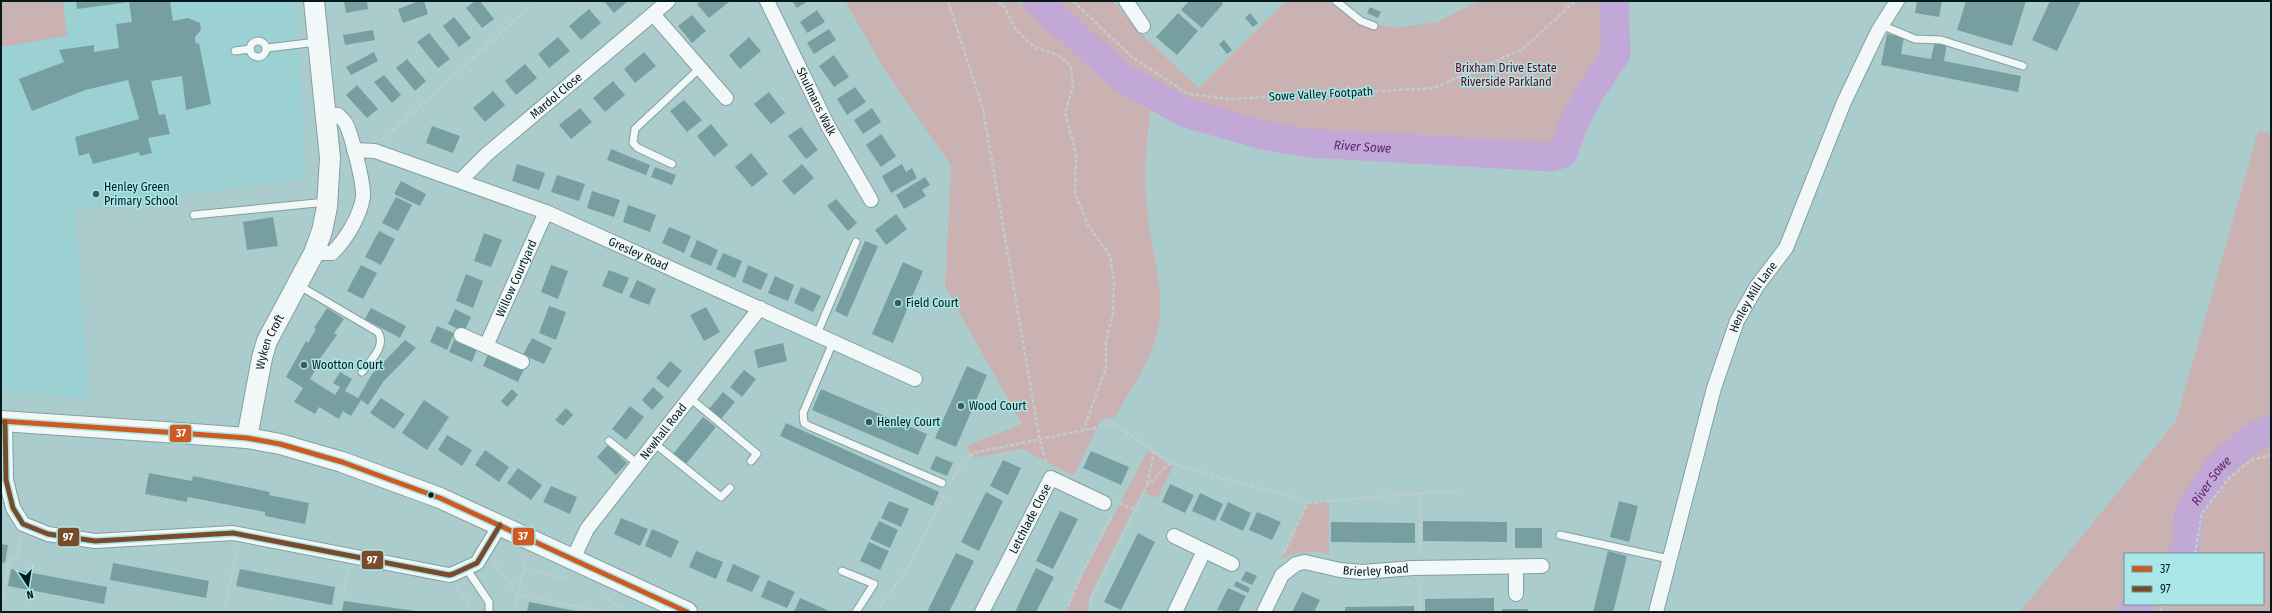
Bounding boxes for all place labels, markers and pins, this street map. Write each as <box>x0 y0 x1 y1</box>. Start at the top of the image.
place label: Henley Green Primary School <box>104 180 178 208</box>
marker: Henley Green Primary School <box>91 189 101 199</box>
place label: Field Court <box>906 296 959 310</box>
marker: Field Court <box>893 298 903 308</box>
place label: Wootton Court <box>312 358 383 372</box>
marker: Wootton Court <box>299 360 309 370</box>
place label: Wood Court <box>969 399 1026 413</box>
marker: Wood Court <box>956 401 966 411</box>
place label: Henley Court <box>877 415 940 429</box>
marker: Henley Court <box>864 417 874 427</box>
unlabelled marker <box>426 490 436 500</box>

